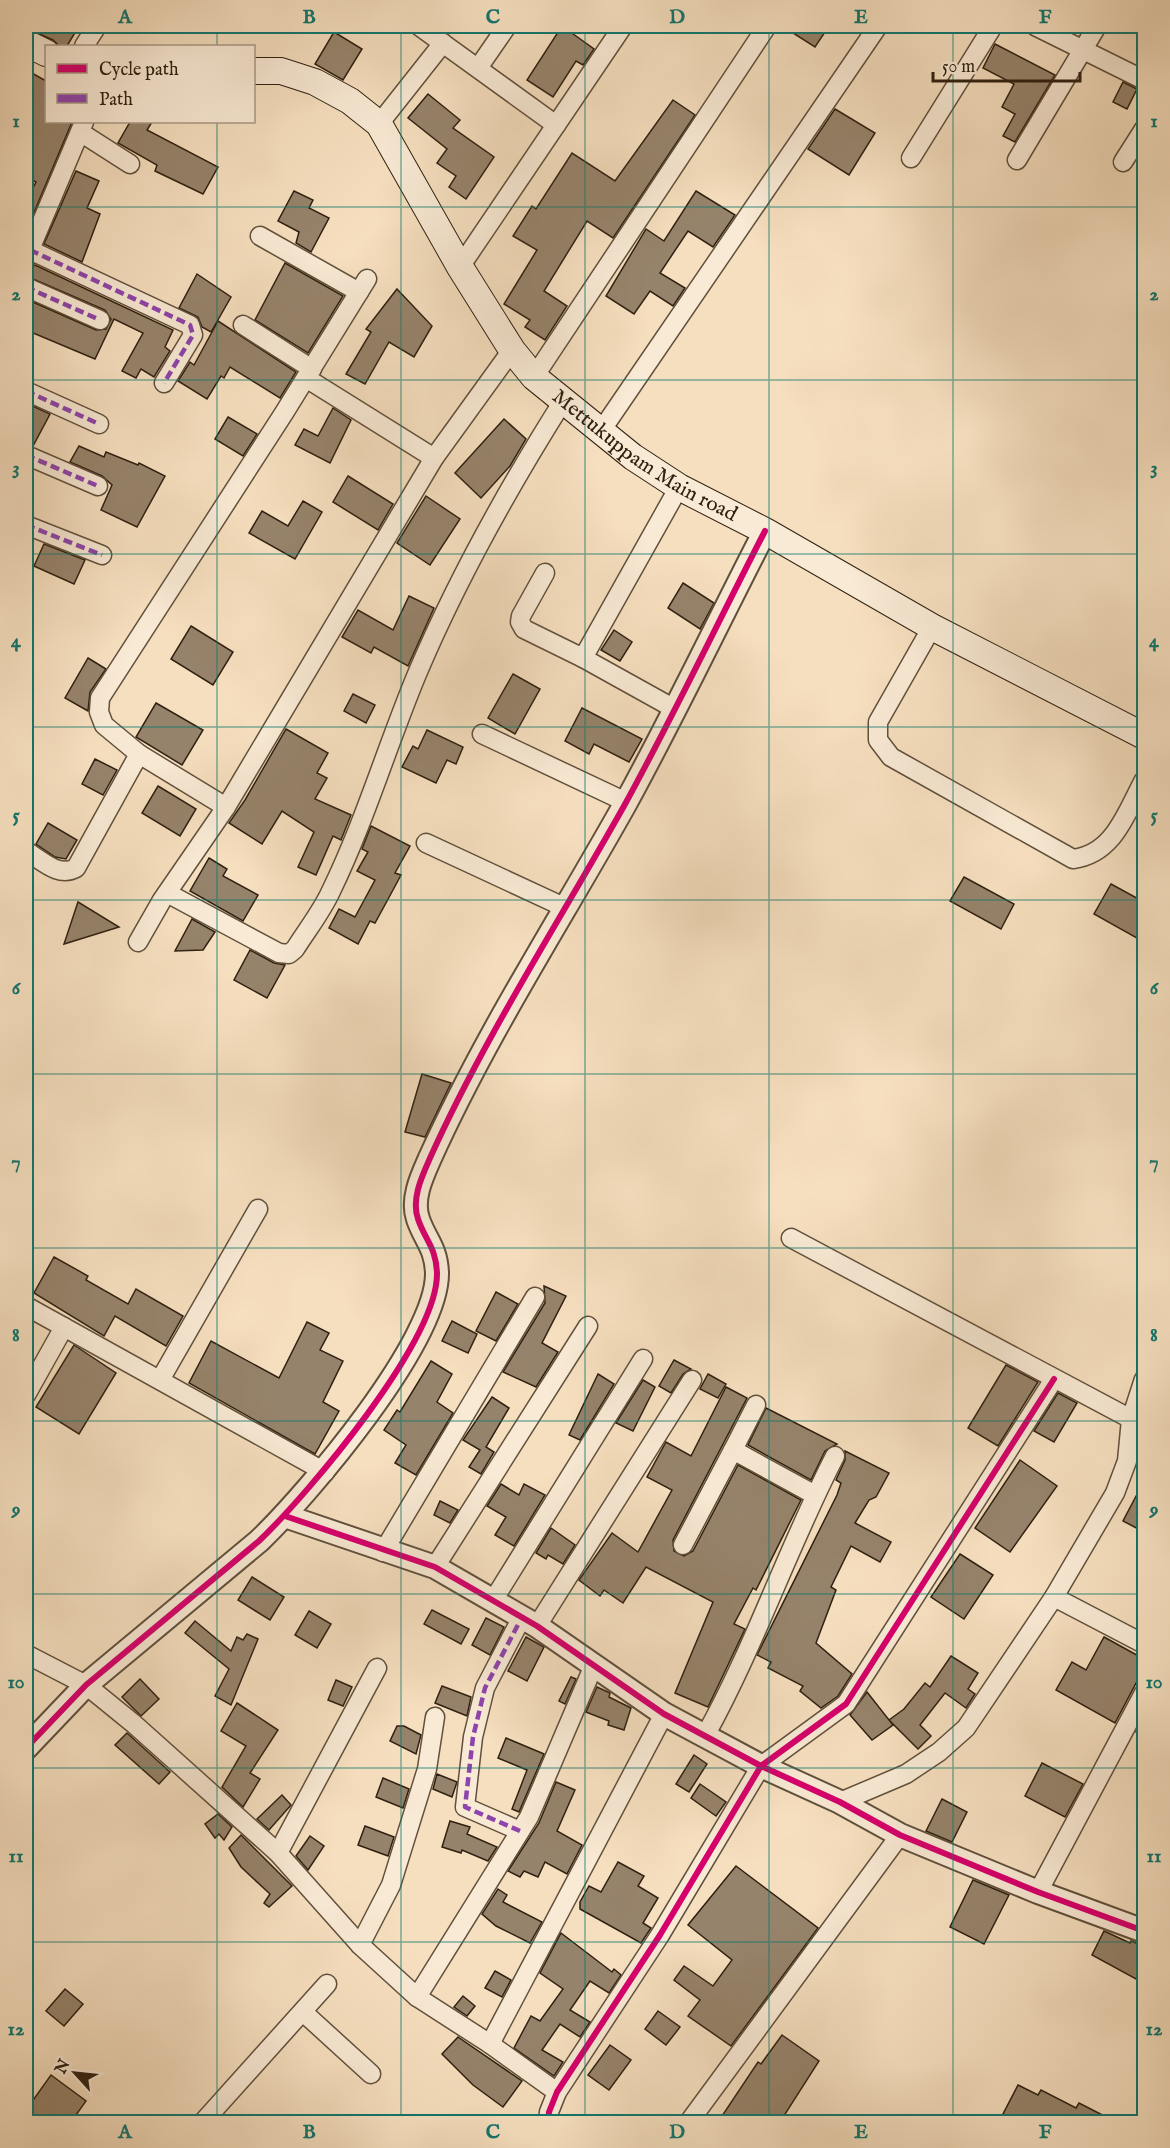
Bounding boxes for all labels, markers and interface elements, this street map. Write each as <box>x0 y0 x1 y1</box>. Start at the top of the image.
text: A <box>117 5 133 30</box>
text: B <box>302 5 316 30</box>
text: C <box>486 5 500 30</box>
text: D <box>669 5 685 30</box>
text: E <box>854 5 868 30</box>
text: F <box>1039 5 1052 30</box>
legend <box>45 45 255 123</box>
scale bar <box>933 45 1080 83</box>
text: 50 m <box>942 56 975 79</box>
text: Cycle path <box>99 59 179 82</box>
text: Path <box>99 89 133 112</box>
text: 1 <box>12 109 20 134</box>
text: 1 <box>1150 109 1158 134</box>
text: 2 <box>11 282 21 307</box>
text: 2 <box>1149 282 1159 307</box>
street label: Mettukuppam Main road <box>546 383 742 528</box>
text: 3 <box>12 456 20 481</box>
text: 3 <box>1150 456 1158 481</box>
text: 4 <box>11 629 22 654</box>
text: 4 <box>1149 629 1160 654</box>
text: 5 <box>12 803 20 828</box>
text: 5 <box>1150 803 1158 828</box>
text: 6 <box>12 976 22 1001</box>
text: 6 <box>1150 976 1160 1001</box>
text: 7 <box>11 1150 21 1175</box>
text: 7 <box>1149 1150 1159 1175</box>
text: 8 <box>12 1323 20 1348</box>
text: 8 <box>1150 1323 1158 1348</box>
text: 9 <box>11 1497 21 1522</box>
text: 9 <box>1149 1497 1159 1522</box>
text: 10 <box>7 1670 25 1695</box>
text: 10 <box>1145 1670 1163 1695</box>
text: 11 <box>9 1844 23 1869</box>
text: 11 <box>1147 1844 1161 1869</box>
text: 12 <box>8 2017 25 2042</box>
text: 12 <box>1146 2017 1163 2042</box>
north arrow <box>45 2043 105 2103</box>
text: N <box>51 2056 76 2079</box>
text: A <box>117 2120 133 2145</box>
text: B <box>302 2120 316 2145</box>
text: C <box>486 2120 500 2145</box>
text: D <box>669 2120 685 2145</box>
text: E <box>854 2120 868 2145</box>
text: F <box>1039 2120 1052 2145</box>

